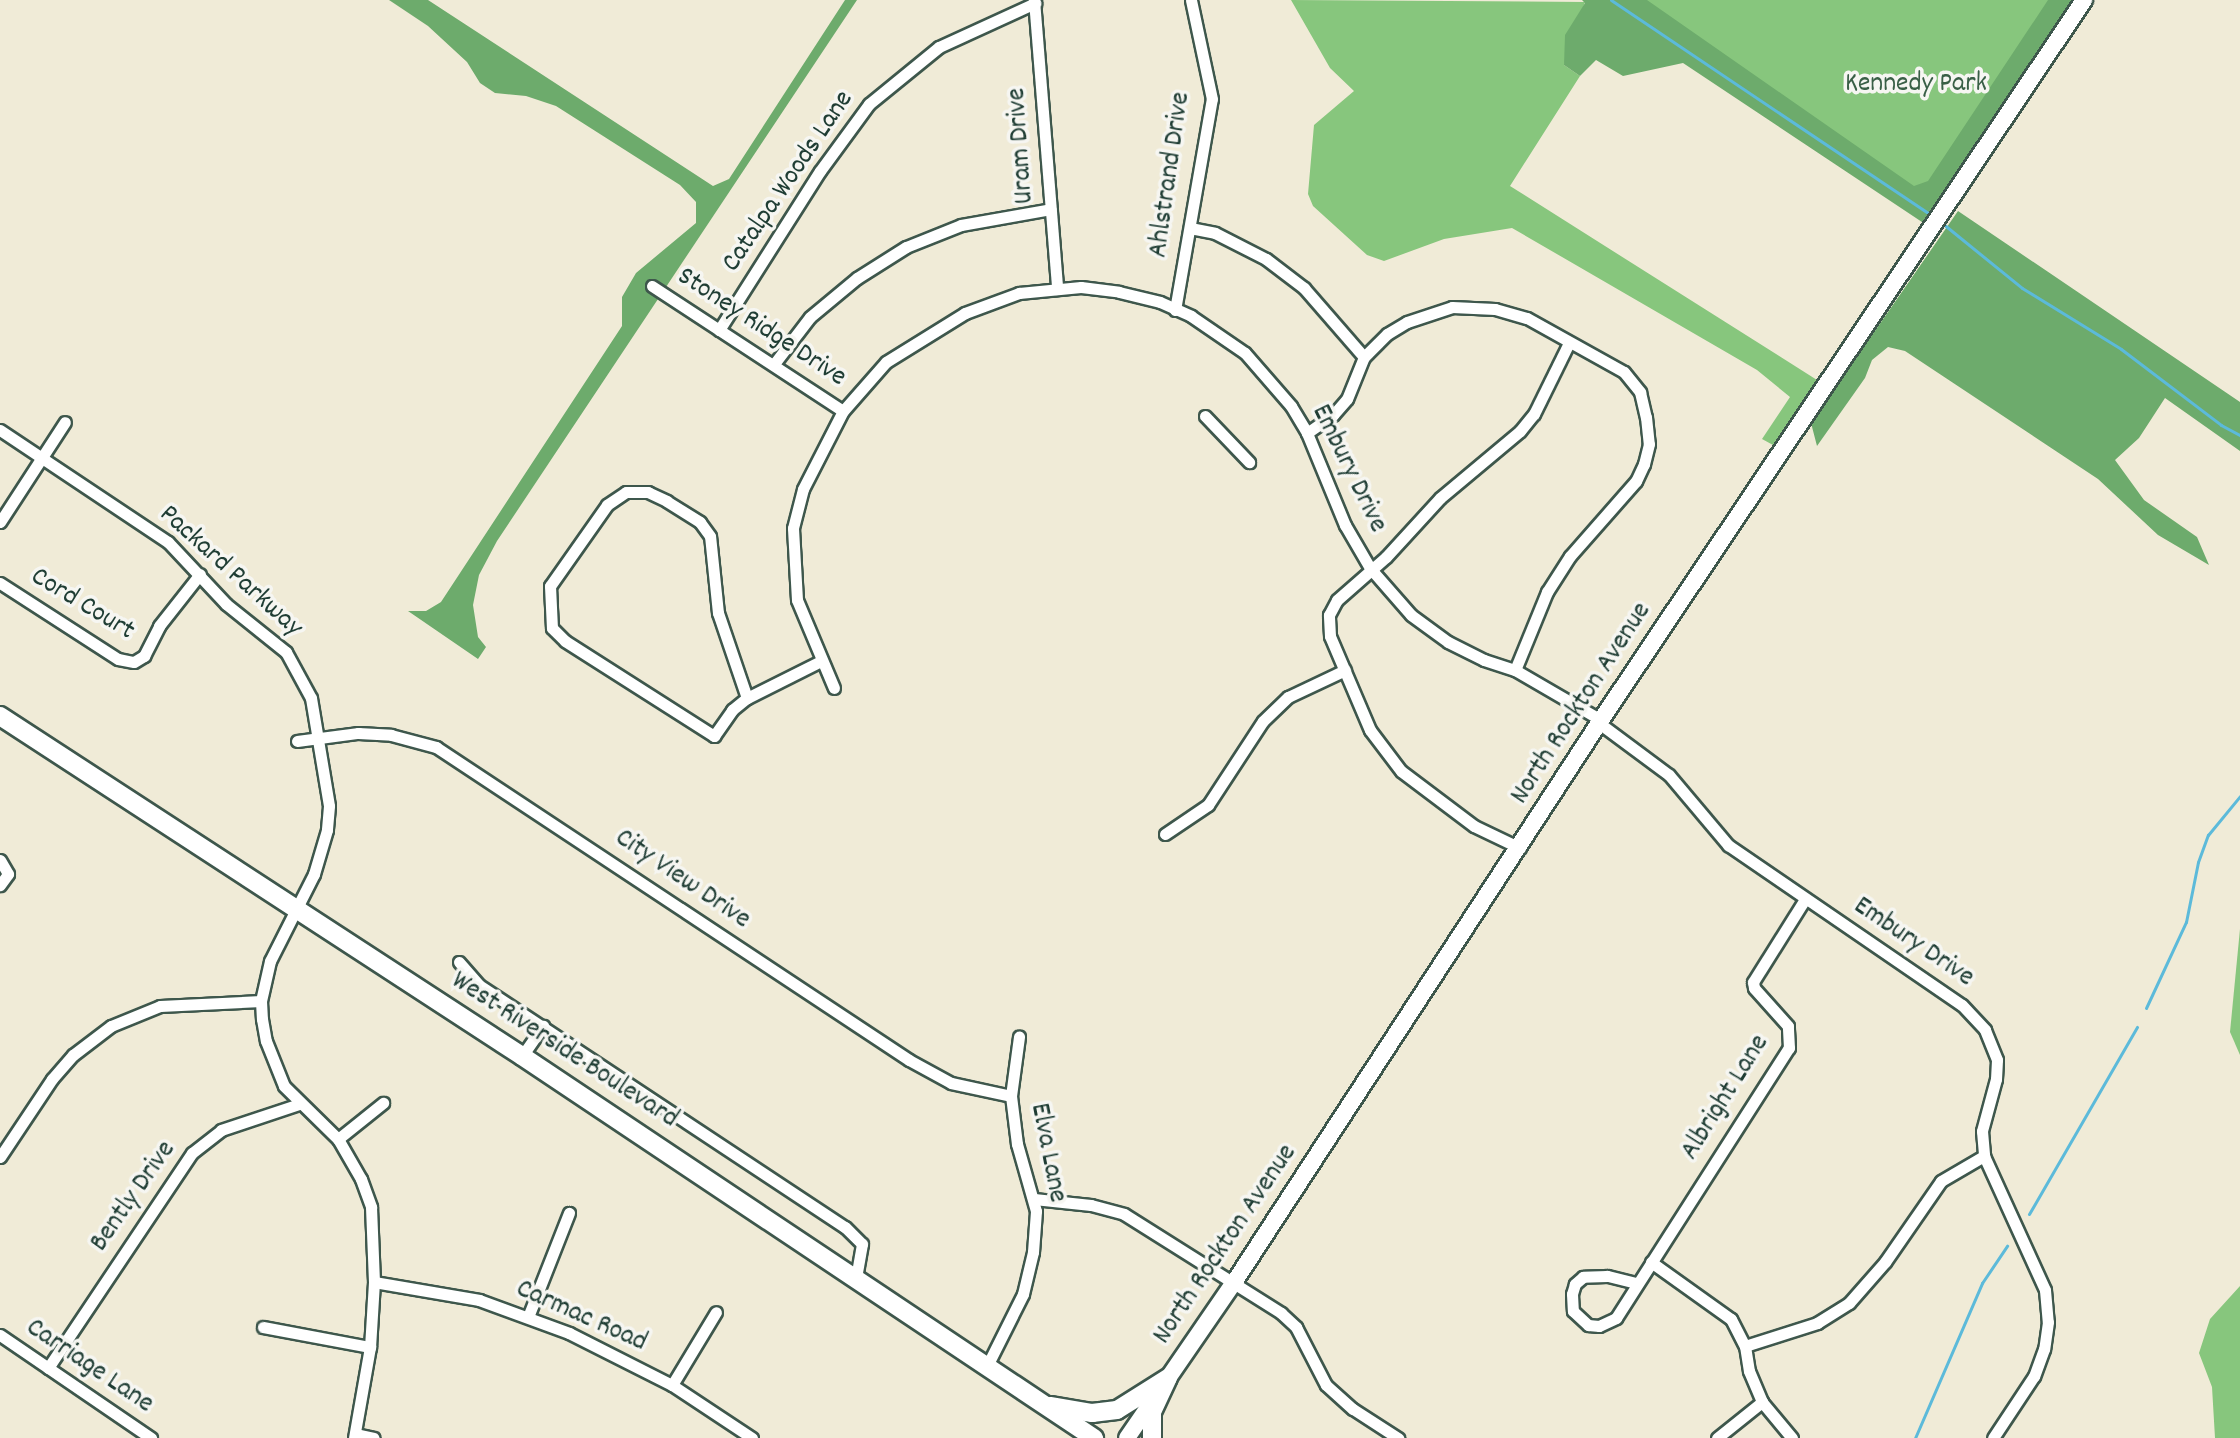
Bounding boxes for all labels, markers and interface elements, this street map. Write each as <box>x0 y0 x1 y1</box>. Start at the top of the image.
park label: Kennedy Park <box>1845 68 1987 102</box>
street label: Catalpa Woods Lane <box>716 85 862 279</box>
street label: Uram Drive <box>1001 87 1043 205</box>
street label: Ahlstrand Drive <box>1143 90 1199 260</box>
street label: Stoney Ridge Drive <box>670 261 852 395</box>
street label: Embury Drive <box>1303 400 1393 538</box>
street label: Packard Parkway <box>151 499 309 645</box>
street label: Cord Court <box>24 561 140 649</box>
street label: North Rockton Avenue <box>1504 597 1660 811</box>
street label: City View Drive <box>608 822 756 938</box>
street label: Embury Drive <box>1846 890 1980 996</box>
street label: West Riverside Boulevard <box>444 965 684 1137</box>
street label: Albright Lane <box>1674 1029 1778 1167</box>
street label: Elva Lane <box>1021 1100 1073 1206</box>
street label: Bently Drive <box>84 1135 184 1259</box>
street label: North Rockton Avenue <box>1147 1139 1305 1351</box>
street label: Carmac Road <box>510 1273 652 1361</box>
street label: Carriage Lane <box>19 1312 159 1422</box>

